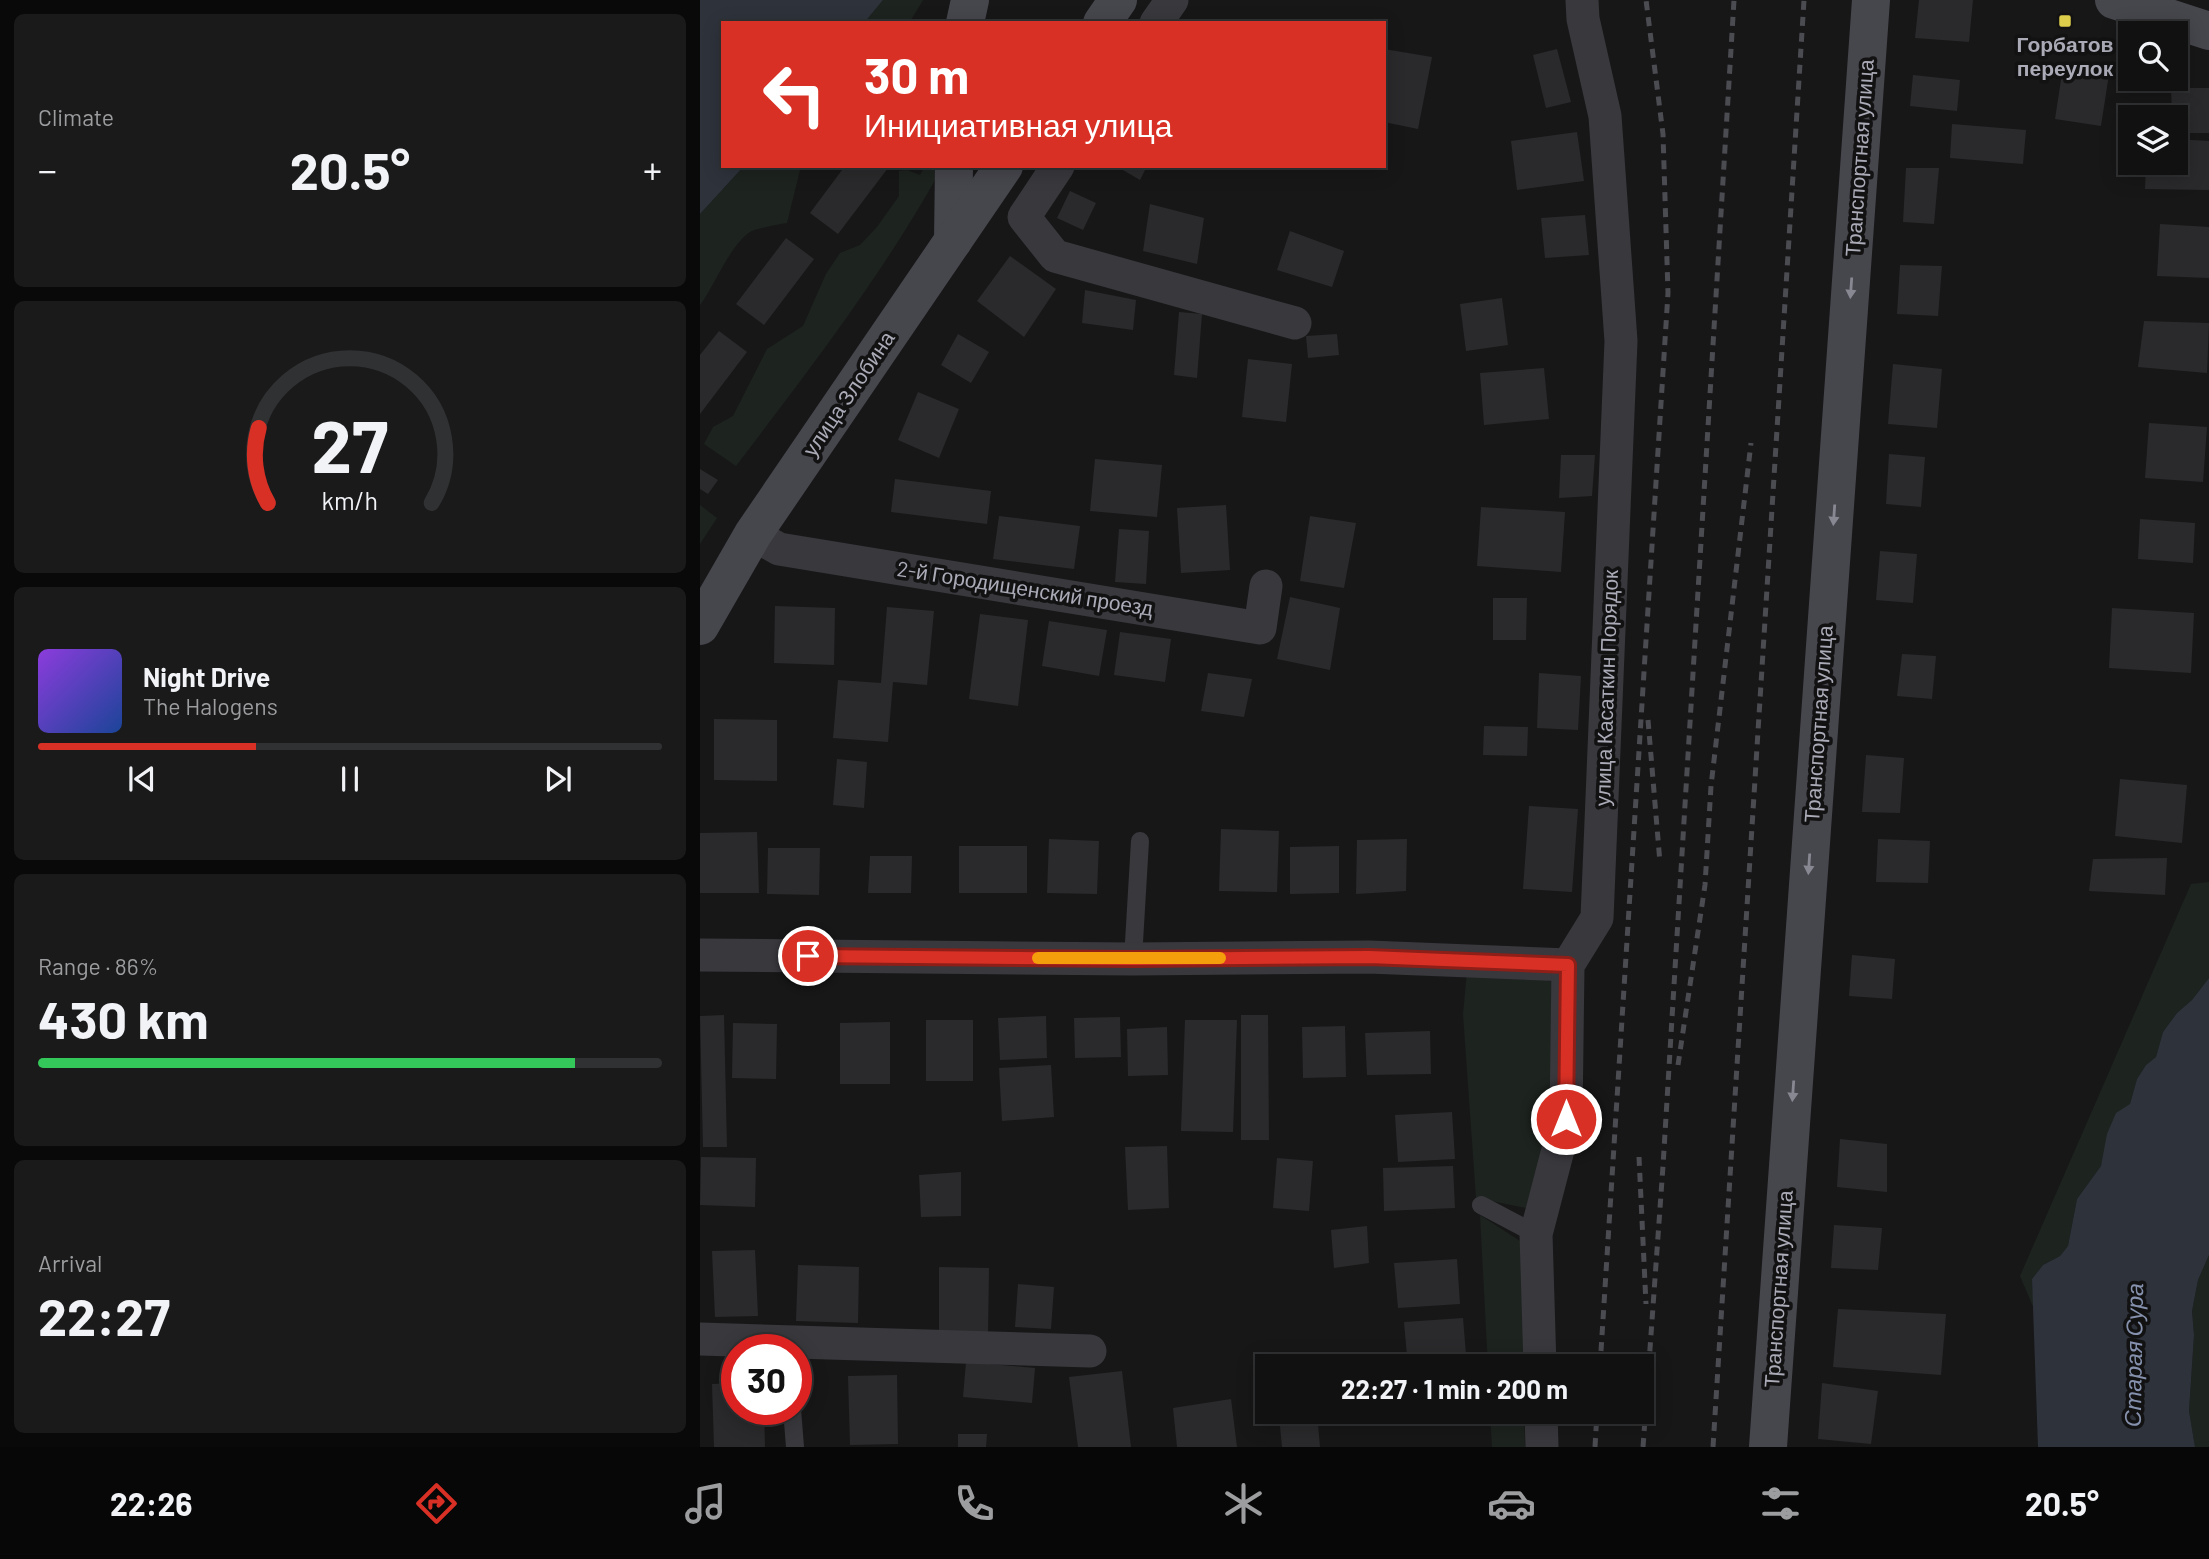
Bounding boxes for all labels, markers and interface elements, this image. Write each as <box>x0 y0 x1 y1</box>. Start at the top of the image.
marker: Горбатов переулок <box>2057 13 2073 29</box>
map controls <box>2118 21 2188 175</box>
button: search <box>2118 21 2188 91</box>
place label: Горбатов переулок <box>2017 31 2114 80</box>
text: 30 m <box>864 45 969 104</box>
icon: left <box>749 49 840 140</box>
street label: Транспортная улица <box>1839 58 1878 257</box>
text: Climate <box>38 103 114 131</box>
text: Инициативная улица <box>864 105 1173 143</box>
button: layers <box>2118 105 2188 175</box>
text: 20.5° <box>290 138 410 200</box>
text: − <box>38 146 57 192</box>
text: + <box>643 146 662 192</box>
one-way arrow <box>1845 277 1856 299</box>
street label: улица Злобина <box>797 325 899 461</box>
text: 27 <box>312 400 388 488</box>
text: km/h <box>322 485 378 515</box>
one-way arrow <box>1828 504 1839 526</box>
street label: 2-й Городищенский проезд <box>895 555 1155 620</box>
street label: улица Касаткин Порядок <box>1589 568 1622 807</box>
street label: Транспортная улица <box>1798 624 1837 823</box>
text: Night Drive <box>143 661 270 692</box>
text: The Halogens <box>143 692 278 720</box>
icon: previous <box>123 760 161 798</box>
icon: pause <box>331 760 369 798</box>
icon: next <box>539 760 577 798</box>
one-way arrow <box>1803 853 1814 875</box>
pin <box>778 926 838 986</box>
icon: arrive <box>789 937 827 975</box>
text: Range · 86% <box>38 952 158 980</box>
text: 430 km <box>38 987 209 1049</box>
one-way arrow <box>1787 1080 1798 1102</box>
position arrow <box>1529 1082 1603 1156</box>
street label: Транспортная улица <box>1758 1189 1797 1388</box>
text: Arrival <box>38 1249 102 1277</box>
water label: Старая Сура <box>2118 1283 2148 1427</box>
text: 22:27 <box>38 1284 170 1346</box>
speed limit sign: 30 <box>721 1334 812 1425</box>
text: 22:27 · 1 min · 200 m <box>1341 1373 1568 1404</box>
icon: directions <box>412 1479 461 1528</box>
icon: music <box>681 1479 730 1528</box>
icon: phone <box>950 1479 999 1528</box>
icon: climate <box>1219 1479 1268 1528</box>
icon: car <box>1487 1479 1536 1528</box>
icon: filters <box>1756 1479 1805 1528</box>
text: 22:26 <box>110 1484 192 1522</box>
text: 20.5° <box>2025 1484 2099 1522</box>

